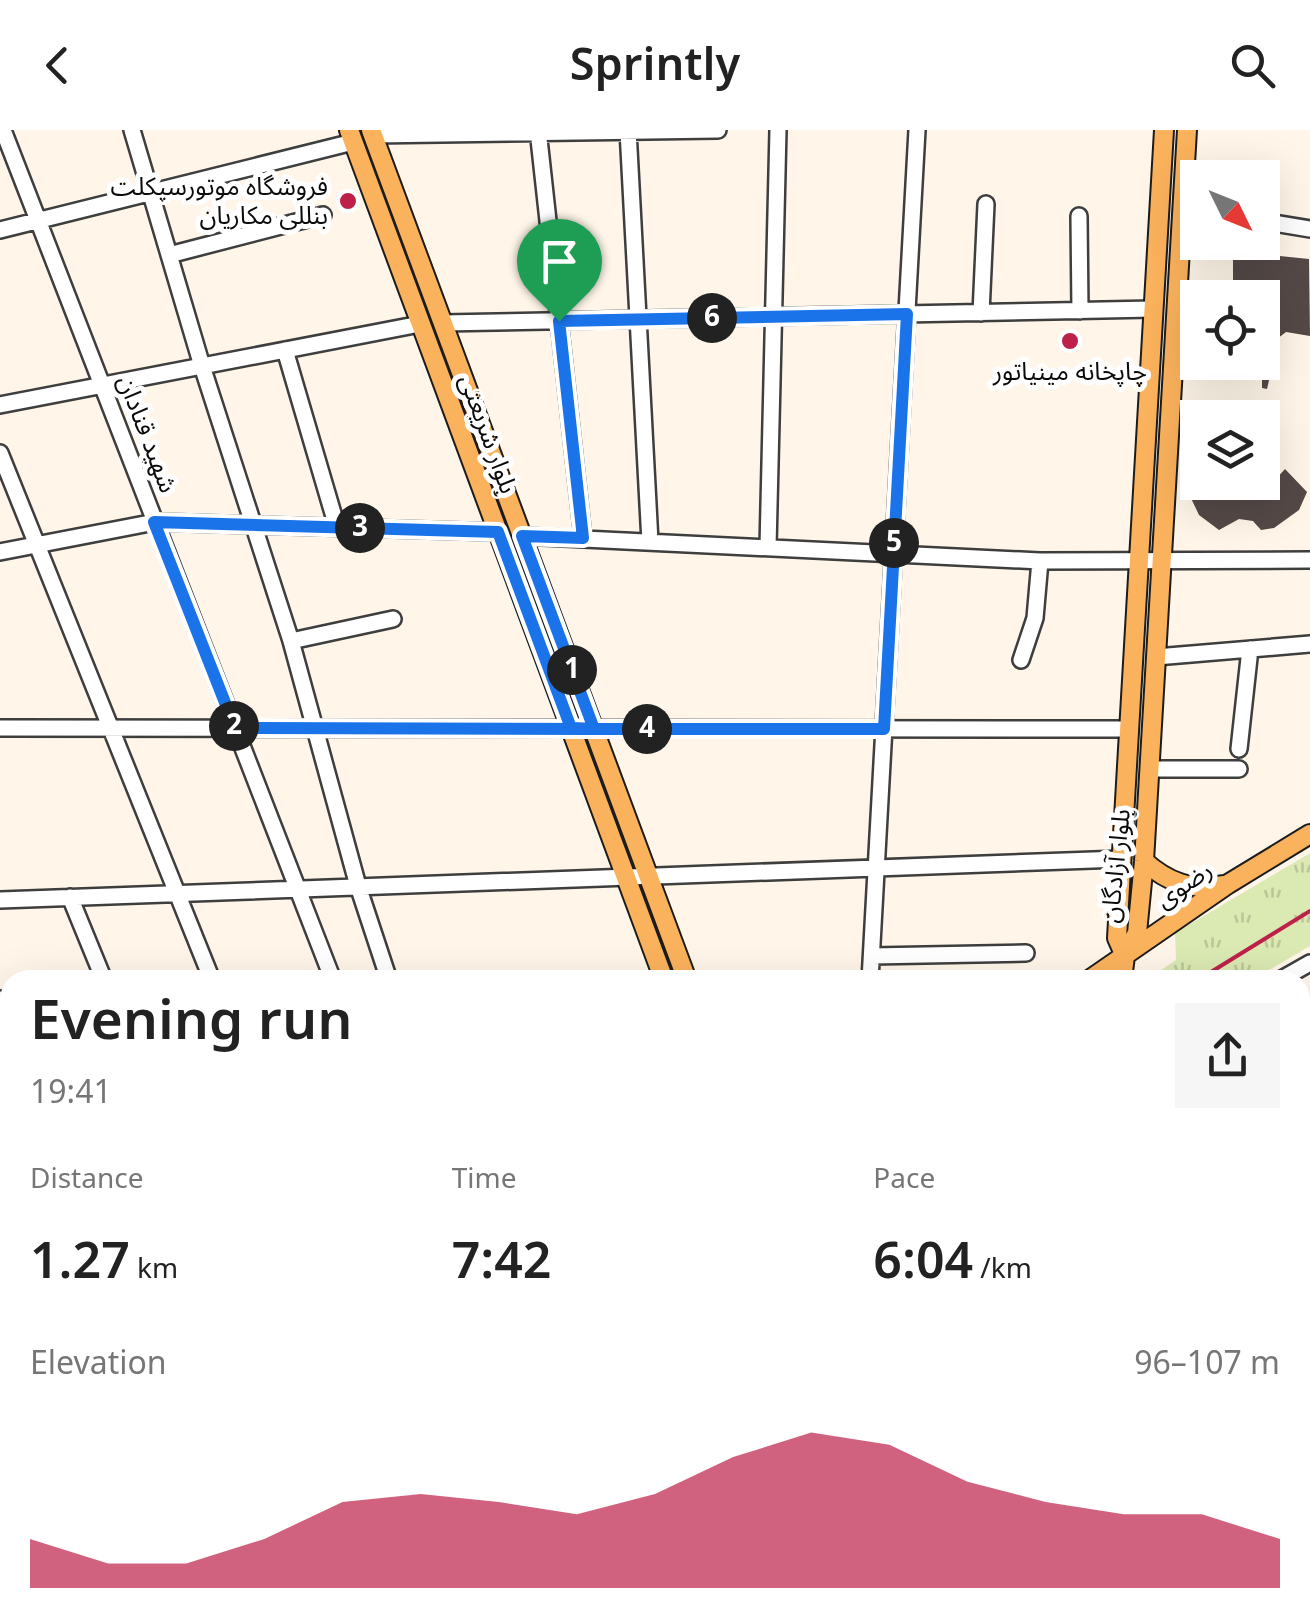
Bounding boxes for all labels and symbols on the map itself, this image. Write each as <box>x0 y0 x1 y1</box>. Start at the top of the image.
north arrow <box>1180 160 1280 260</box>
place label: فروشگاه موتورسیکلت بنللی مکاریان <box>110 161 328 242</box>
marker: فروشگاه موتورسیکلت بنللی مکاریان <box>337 190 359 212</box>
pin <box>517 219 602 322</box>
pin: 6 <box>687 293 737 343</box>
marker: چاپخانه مینیاتور <box>1059 330 1081 352</box>
place label: چاپخانه مینیاتور <box>992 346 1147 398</box>
street label: شهید قنادان <box>101 367 193 501</box>
street label: بلوار شریعتی <box>442 367 534 501</box>
pin: 3 <box>335 503 385 553</box>
pin: 5 <box>869 518 919 568</box>
pin: 1 <box>547 645 597 695</box>
pin: 2 <box>209 701 259 751</box>
pin: 4 <box>622 704 672 754</box>
street label: بلوار آزادگان <box>1084 806 1148 926</box>
street label: رضوی <box>1144 846 1224 924</box>

